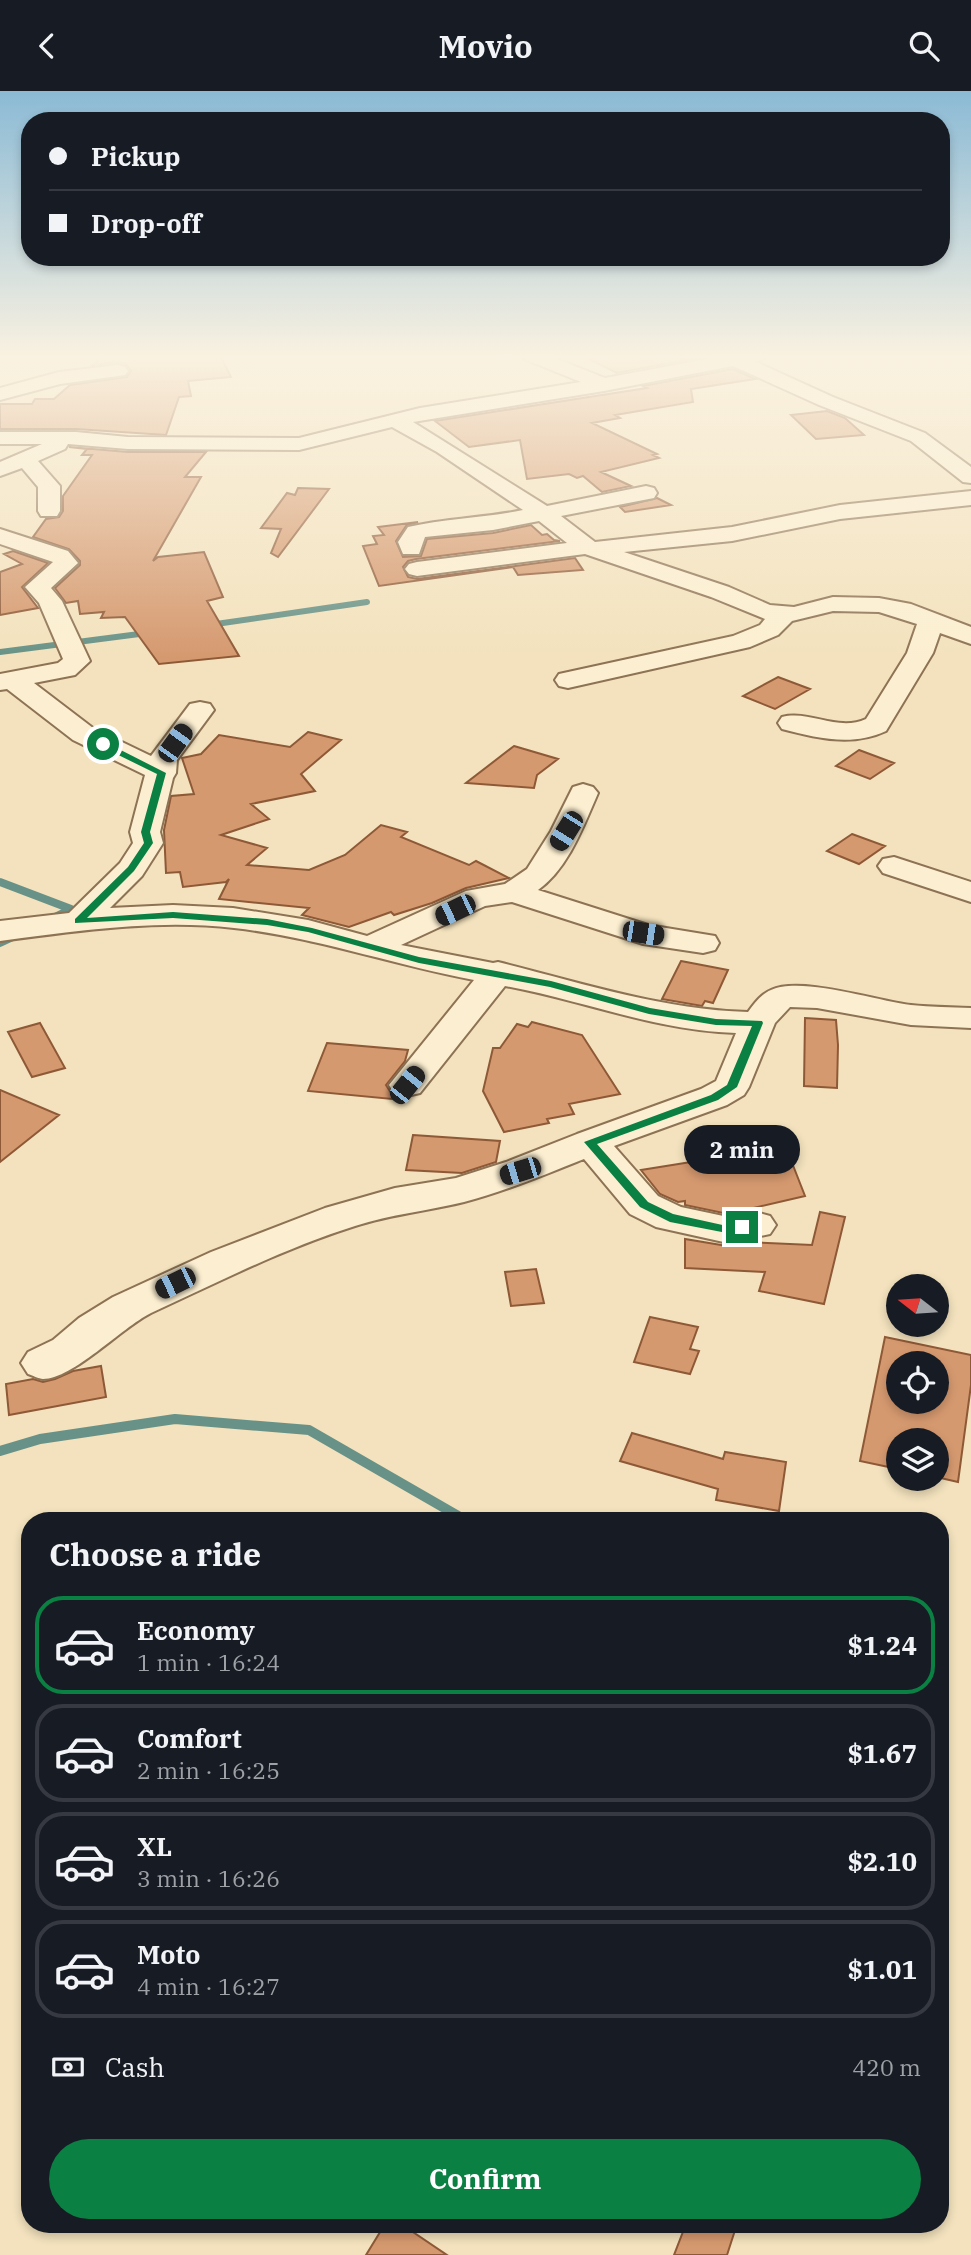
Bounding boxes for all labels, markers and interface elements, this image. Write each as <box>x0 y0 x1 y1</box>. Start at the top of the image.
text: Movio <box>438 25 533 67</box>
icon: back <box>28 27 66 65</box>
icon: search <box>905 27 943 65</box>
text: Pickup <box>91 139 181 173</box>
text: Drop-off <box>91 206 202 240</box>
car <box>155 720 196 766</box>
route start <box>87 728 119 760</box>
car <box>546 808 587 854</box>
car <box>432 891 479 929</box>
car <box>621 919 666 947</box>
car <box>386 1062 429 1108</box>
callout: 2 min <box>684 1125 800 1175</box>
text: 2 min <box>710 1134 774 1164</box>
car <box>497 1155 544 1187</box>
route end <box>726 1211 758 1243</box>
car <box>152 1264 199 1302</box>
north arrow <box>886 1274 948 1337</box>
map controls <box>886 1274 949 1491</box>
button: locate <box>886 1351 949 1414</box>
button: layers <box>886 1428 949 1491</box>
text: Choose a ride <box>49 1533 261 1575</box>
text: Economy <box>137 1613 255 1647</box>
icon: car <box>53 1614 116 1677</box>
text: $1.24 <box>847 1628 917 1662</box>
text: 1 min · 16:24 <box>137 1647 280 1677</box>
text: Comfort <box>137 1721 242 1755</box>
icon: car <box>53 1722 116 1785</box>
text: $1.67 <box>847 1736 917 1770</box>
text: 2 min · 16:25 <box>137 1755 280 1785</box>
text: XL <box>137 1829 172 1863</box>
icon: car <box>53 1830 116 1893</box>
text: $2.10 <box>847 1844 917 1878</box>
text: 3 min · 16:26 <box>137 1863 280 1893</box>
text: Moto <box>137 1937 200 1971</box>
icon: car <box>53 1938 116 2001</box>
text: $1.01 <box>847 1952 917 1986</box>
text: 4 min · 16:27 <box>137 1971 280 2001</box>
icon: cash <box>49 2048 87 2086</box>
text: Cash <box>105 2050 165 2084</box>
text: 420 m <box>852 2052 921 2082</box>
button: Confirm <box>49 2139 921 2219</box>

